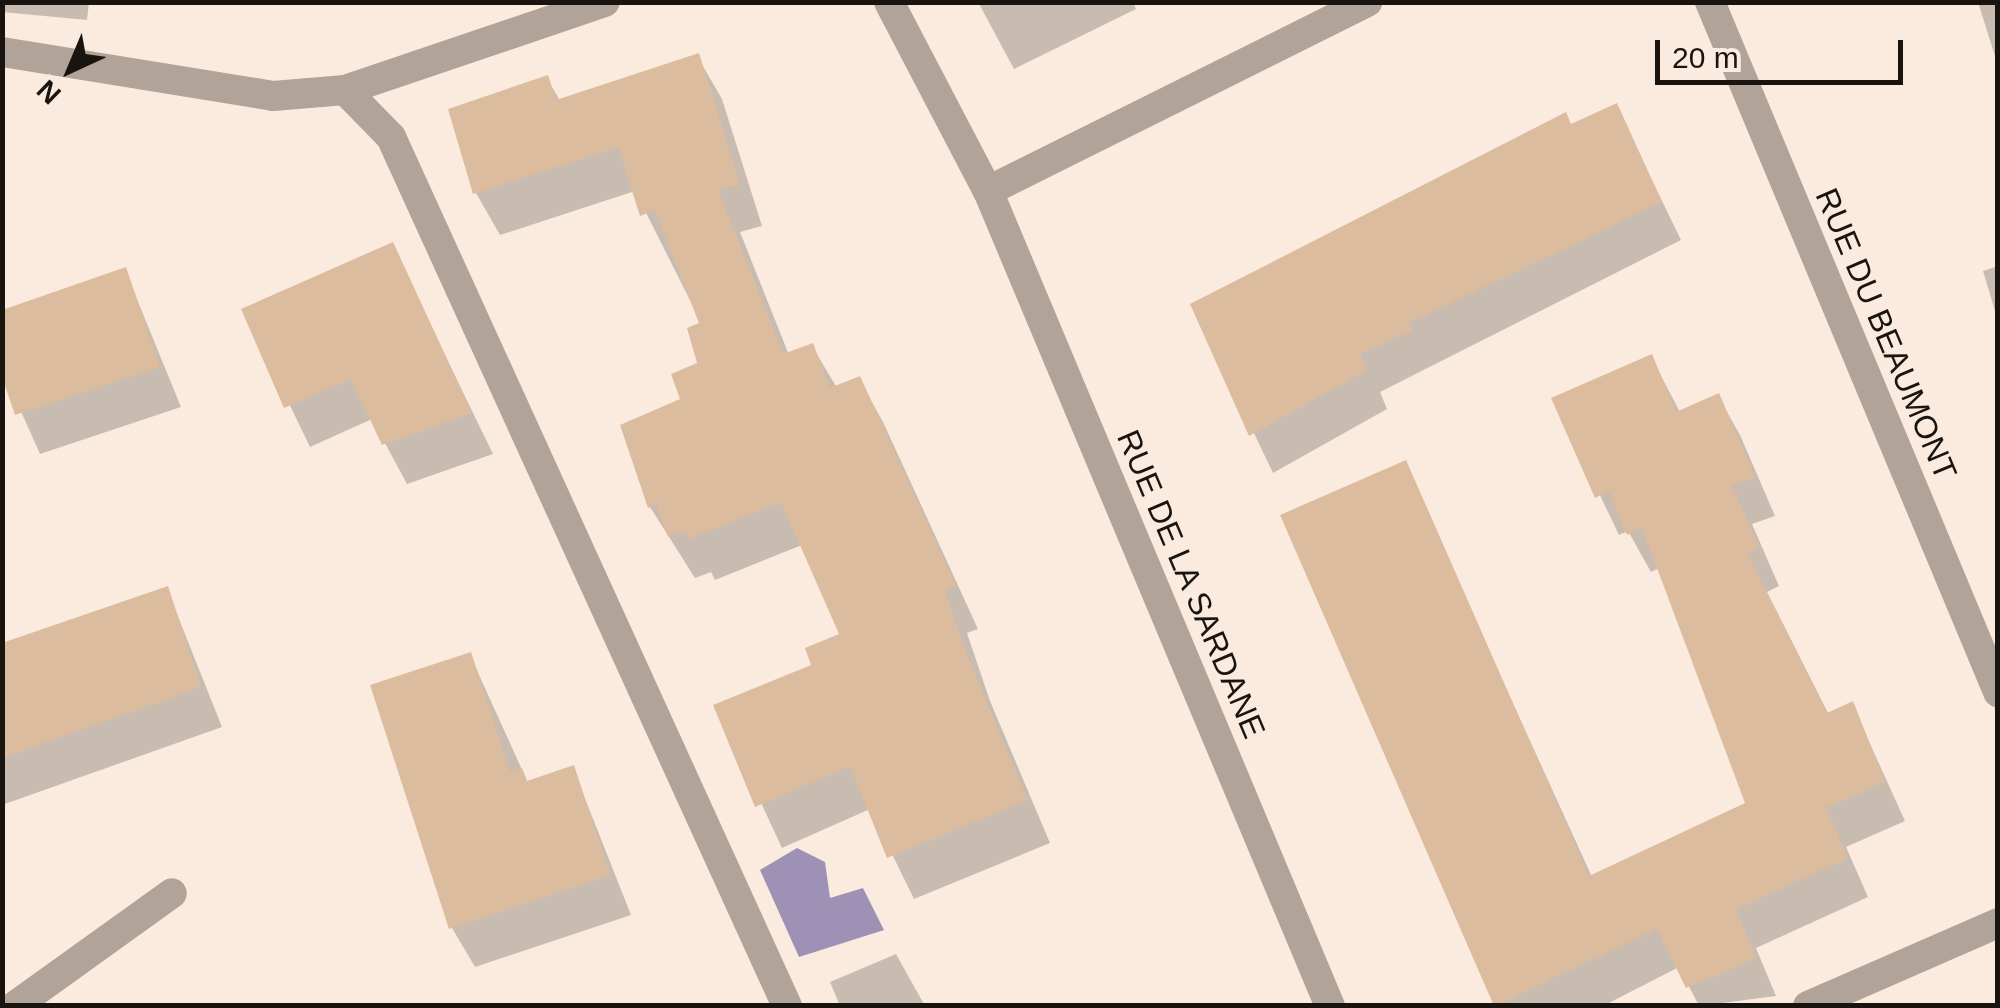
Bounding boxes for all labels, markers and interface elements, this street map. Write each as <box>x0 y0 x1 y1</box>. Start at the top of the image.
north arrow <box>20 20 120 120</box>
scale bar <box>1660 20 1908 82</box>
text: 20 m <box>1672 41 1739 74</box>
text: N <box>31 74 67 110</box>
street label: RUE DU BEAUMONT <box>1807 182 1965 486</box>
street label: RUE DE LA SARDANE <box>1108 423 1274 745</box>

